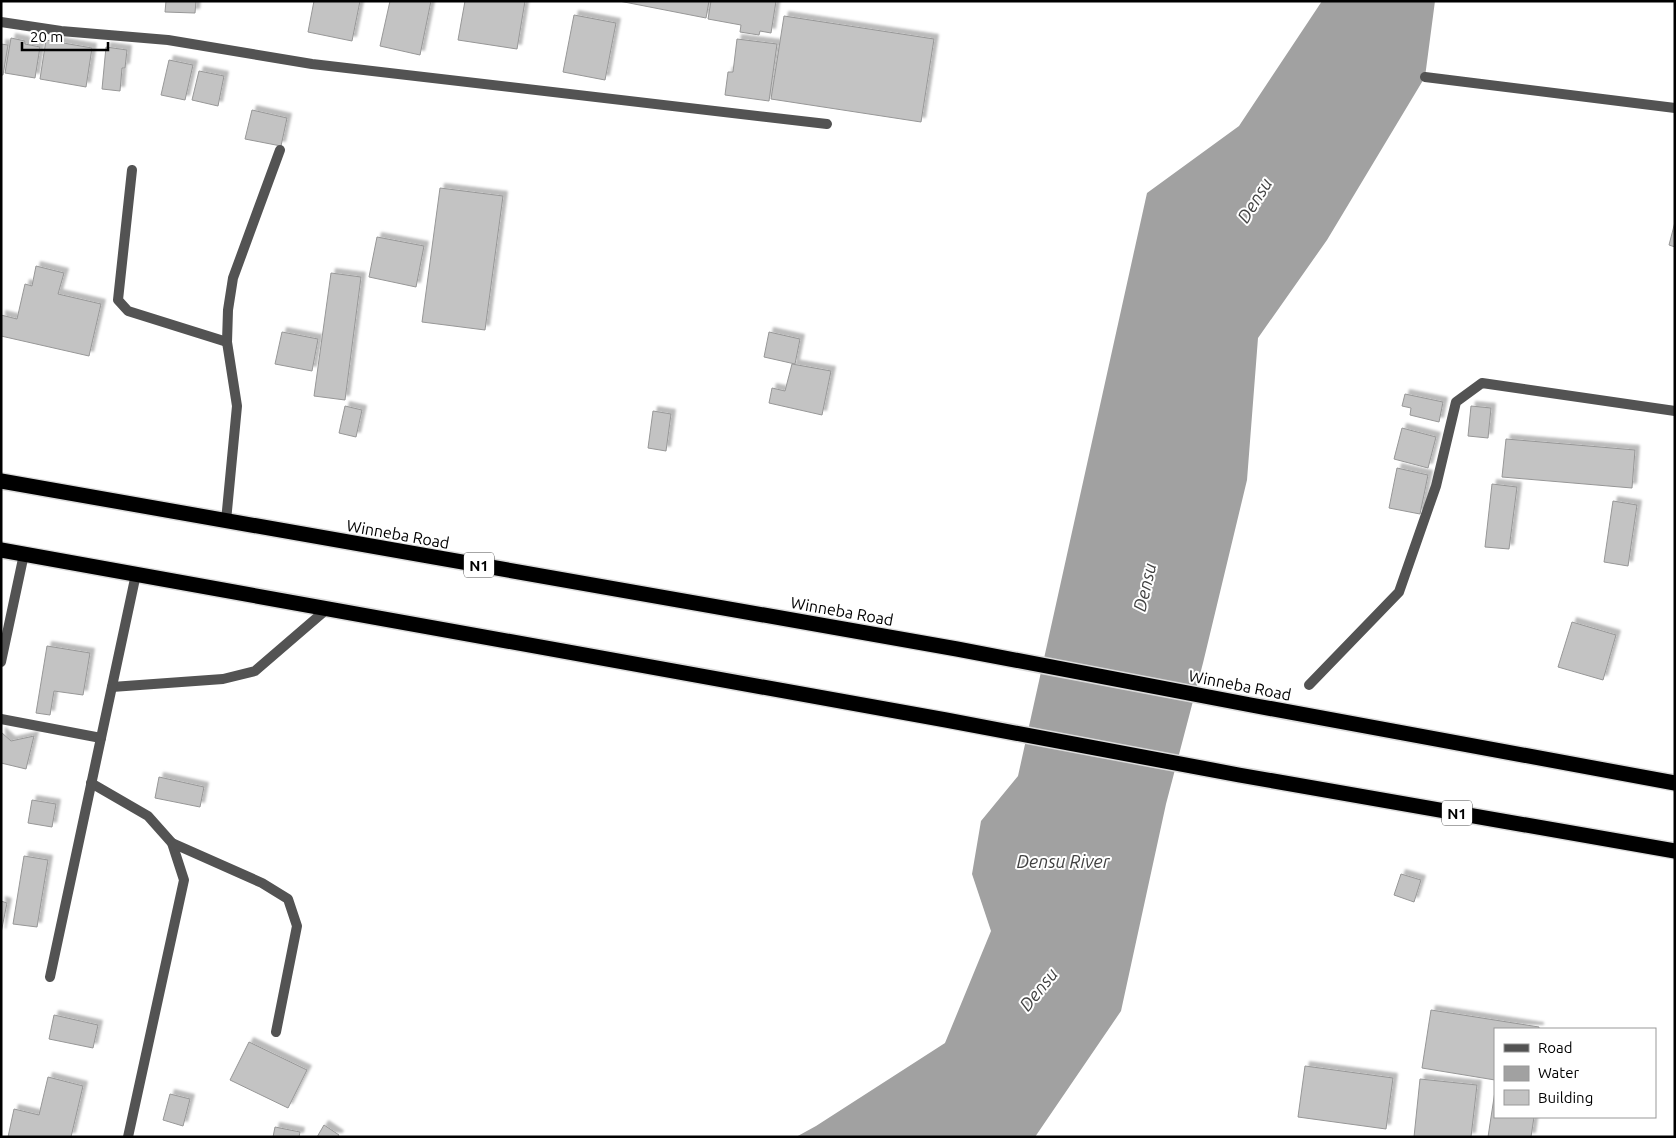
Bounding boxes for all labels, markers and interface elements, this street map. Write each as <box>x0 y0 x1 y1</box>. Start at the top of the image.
scale bar <box>22 20 109 52</box>
text: 20 m <box>30 28 63 45</box>
water label: Densu <box>1233 174 1276 226</box>
street label: Winneba Road <box>345 516 451 552</box>
road number: N1 <box>464 552 494 578</box>
water label: Densu <box>1129 561 1159 613</box>
street label: Winneba Road <box>789 593 895 629</box>
street label: Winneba Road <box>1187 666 1293 704</box>
road number: N1 <box>1442 800 1472 826</box>
water label: Densu River <box>1016 851 1111 871</box>
water label: Densu <box>1015 963 1061 1014</box>
legend <box>1494 1028 1656 1118</box>
text: Road <box>1538 1039 1573 1056</box>
text: Water <box>1538 1064 1579 1081</box>
text: Building <box>1538 1089 1593 1106</box>

